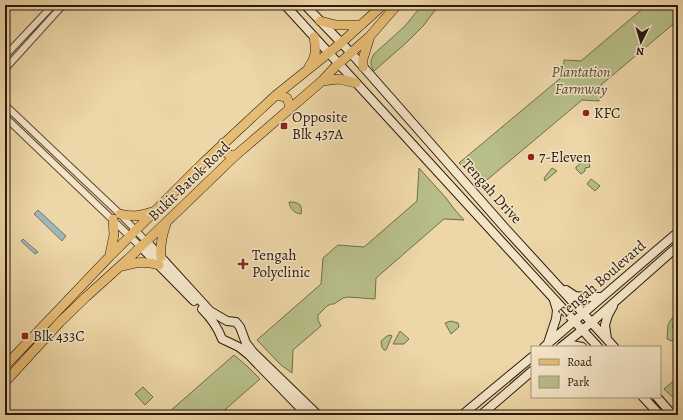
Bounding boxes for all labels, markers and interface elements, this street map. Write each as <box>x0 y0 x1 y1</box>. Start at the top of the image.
north arrow <box>621 22 661 62</box>
text: N <box>636 44 645 59</box>
park label: Plantation Farmway <box>552 62 610 99</box>
place label: KFC <box>594 103 620 123</box>
place label: Opposite Blk 437A <box>292 107 348 144</box>
marker: KFC <box>581 108 591 118</box>
marker: Opposite Blk 437A <box>279 121 289 131</box>
street label: Bukit Batok Road <box>144 136 235 225</box>
place label: 7-Eleven <box>539 147 591 167</box>
marker: 7-Eleven <box>526 152 536 162</box>
street label: Tengah Drive <box>457 154 527 228</box>
street label: Tengah Boulevard <box>554 235 651 322</box>
place label: Tengah Polyclinic <box>252 245 310 282</box>
marker: Tengah Polyclinic <box>237 258 249 270</box>
place label: Blk 433C <box>33 326 85 346</box>
marker: Blk 433C <box>20 331 30 341</box>
legend <box>531 346 661 398</box>
text: Road <box>567 354 593 370</box>
text: Park <box>567 374 590 390</box>

